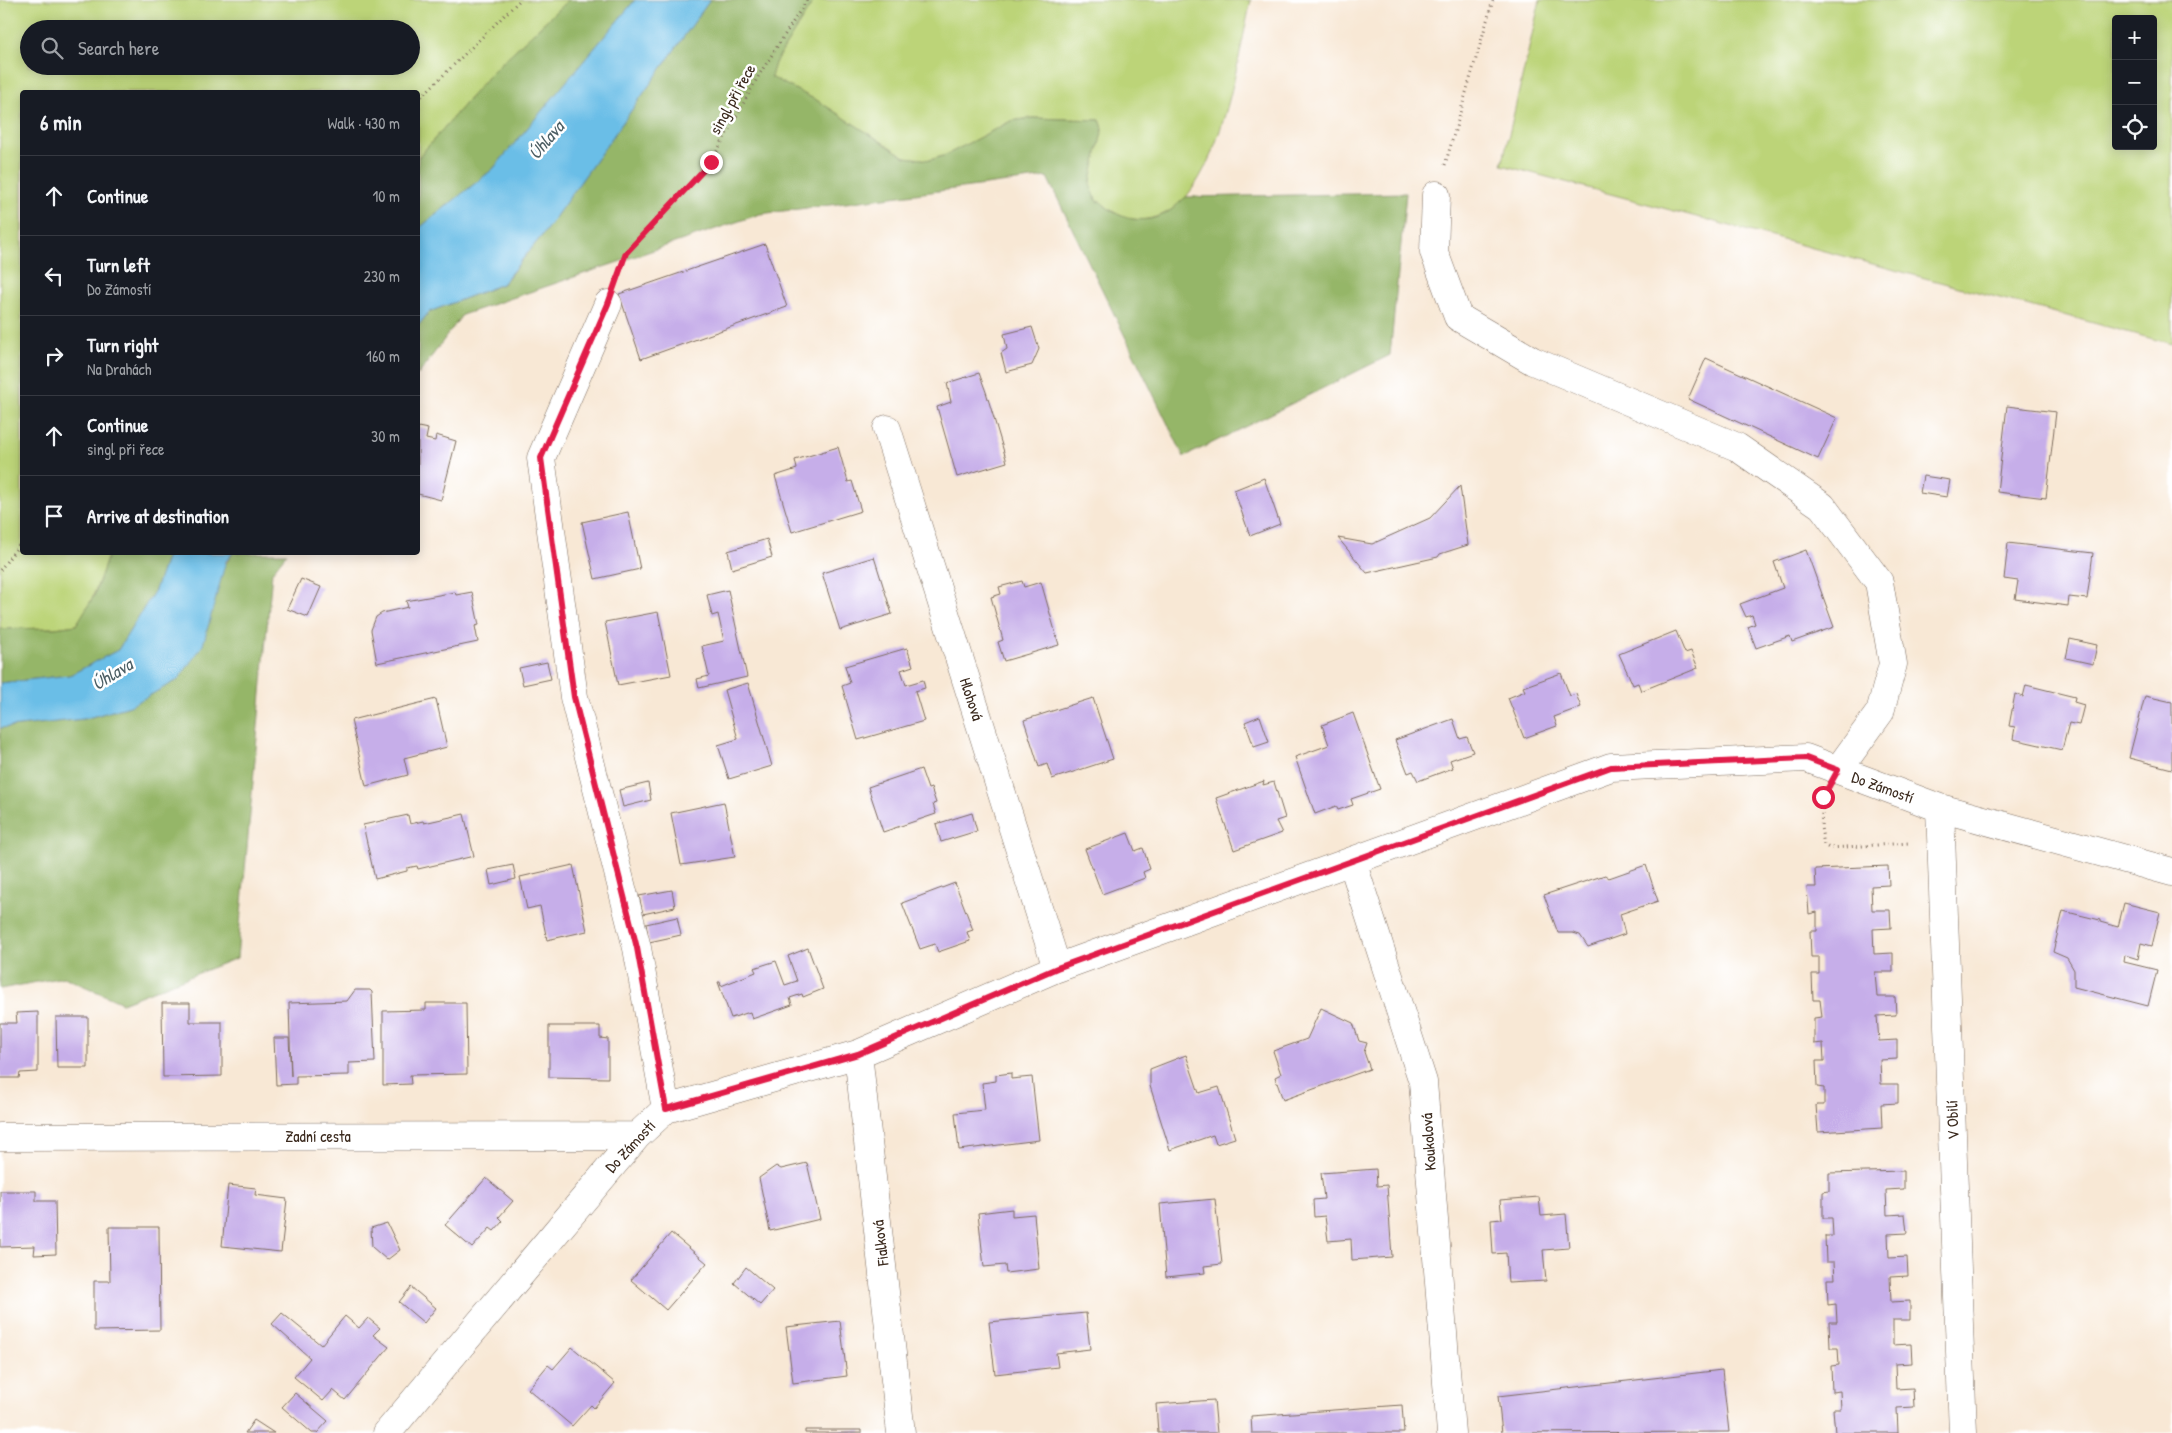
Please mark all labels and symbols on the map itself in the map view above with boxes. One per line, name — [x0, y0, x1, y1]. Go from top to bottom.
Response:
street label: singl při řece — [704, 59, 761, 138]
water label: Úhlava — [522, 114, 571, 165]
route end — [700, 151, 723, 174]
water label: Úhlava — [87, 651, 139, 696]
street label: Hlohová — [955, 675, 989, 723]
street label: Do Zámostí — [1849, 766, 1917, 808]
route start — [1812, 786, 1835, 809]
street label: V Obilí — [1940, 1100, 1964, 1140]
street label: Koukolová — [1415, 1112, 1441, 1172]
street label: Do Zámostí — [600, 1115, 660, 1177]
street label: Zadní cesta — [285, 1125, 351, 1147]
street label: Fialková — [866, 1219, 894, 1268]

